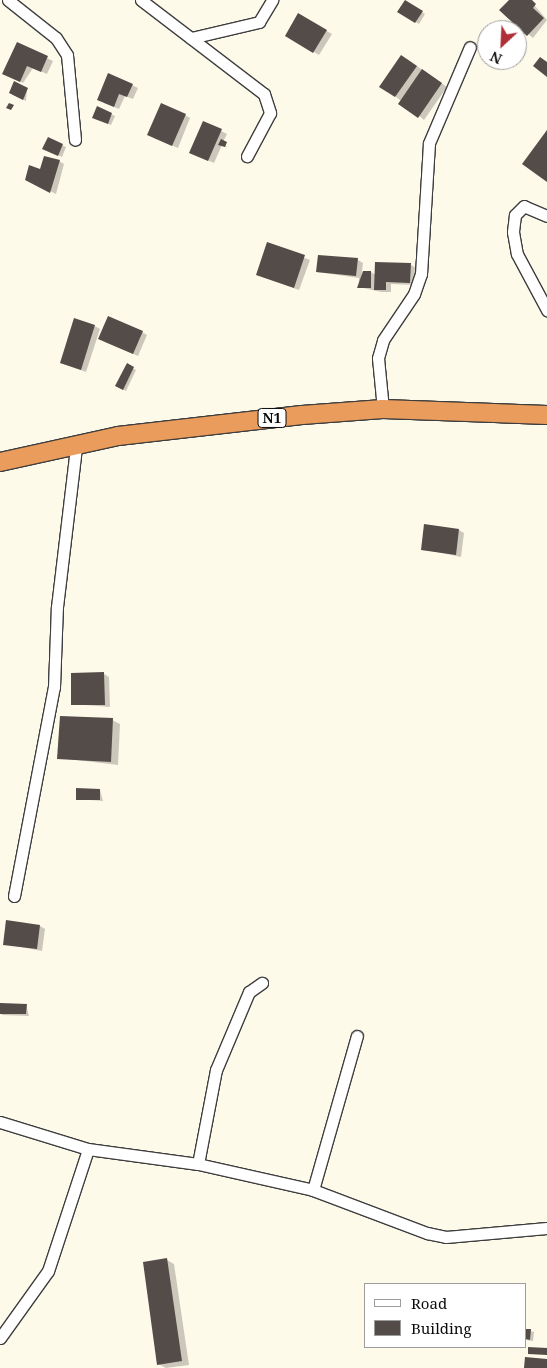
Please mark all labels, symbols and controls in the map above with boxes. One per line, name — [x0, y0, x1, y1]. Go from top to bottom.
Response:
north arrow — [477, 20, 527, 70]
text: N — [487, 47, 505, 69]
road number: N1 — [257, 406, 287, 429]
legend — [364, 1283, 527, 1348]
text: Road — [411, 1293, 447, 1313]
text: Building — [411, 1318, 472, 1338]

